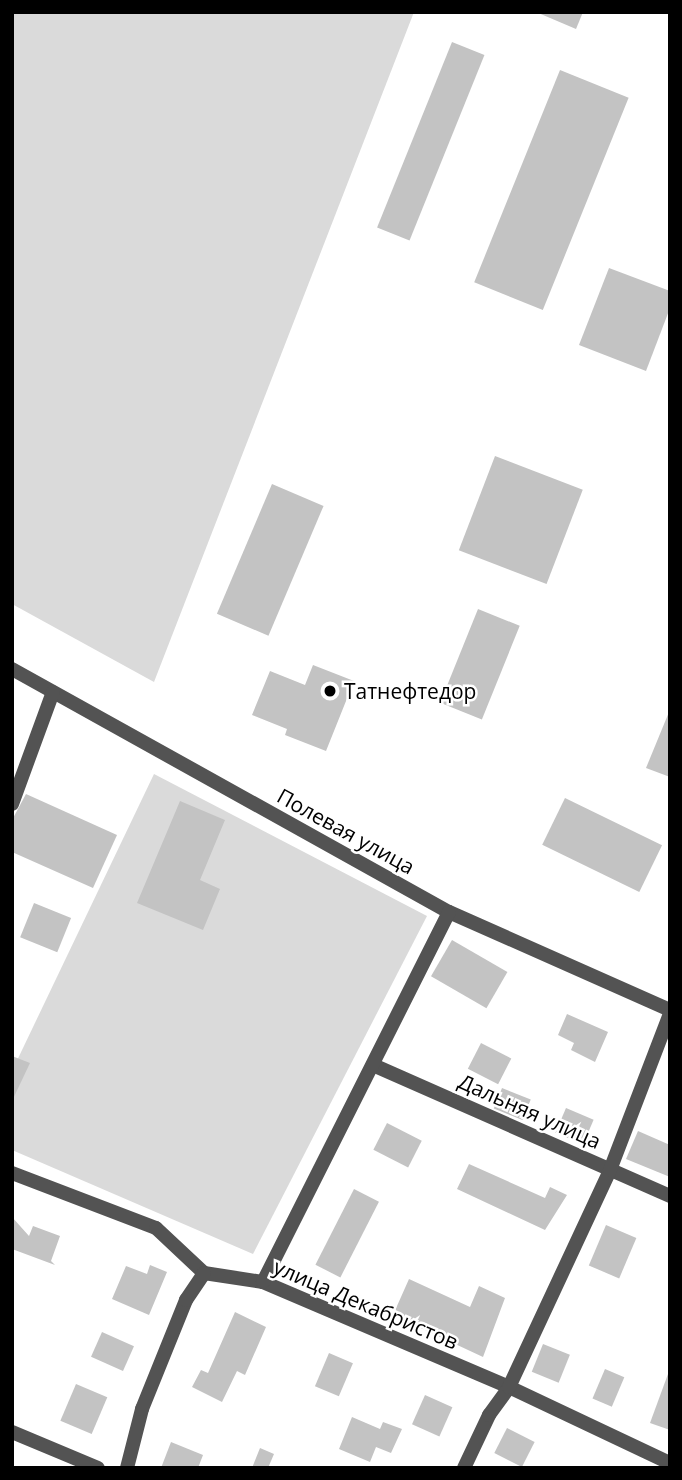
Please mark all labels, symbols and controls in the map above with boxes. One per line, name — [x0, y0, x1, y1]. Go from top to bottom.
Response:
place label: Татнефтедор — [344, 678, 476, 704]
marker: Татнефтедор — [322, 683, 338, 699]
street label: Полевая улица — [273, 783, 419, 879]
street label: Дальняя улица — [455, 1068, 605, 1154]
street label: улица Декабристов — [270, 1254, 462, 1354]

